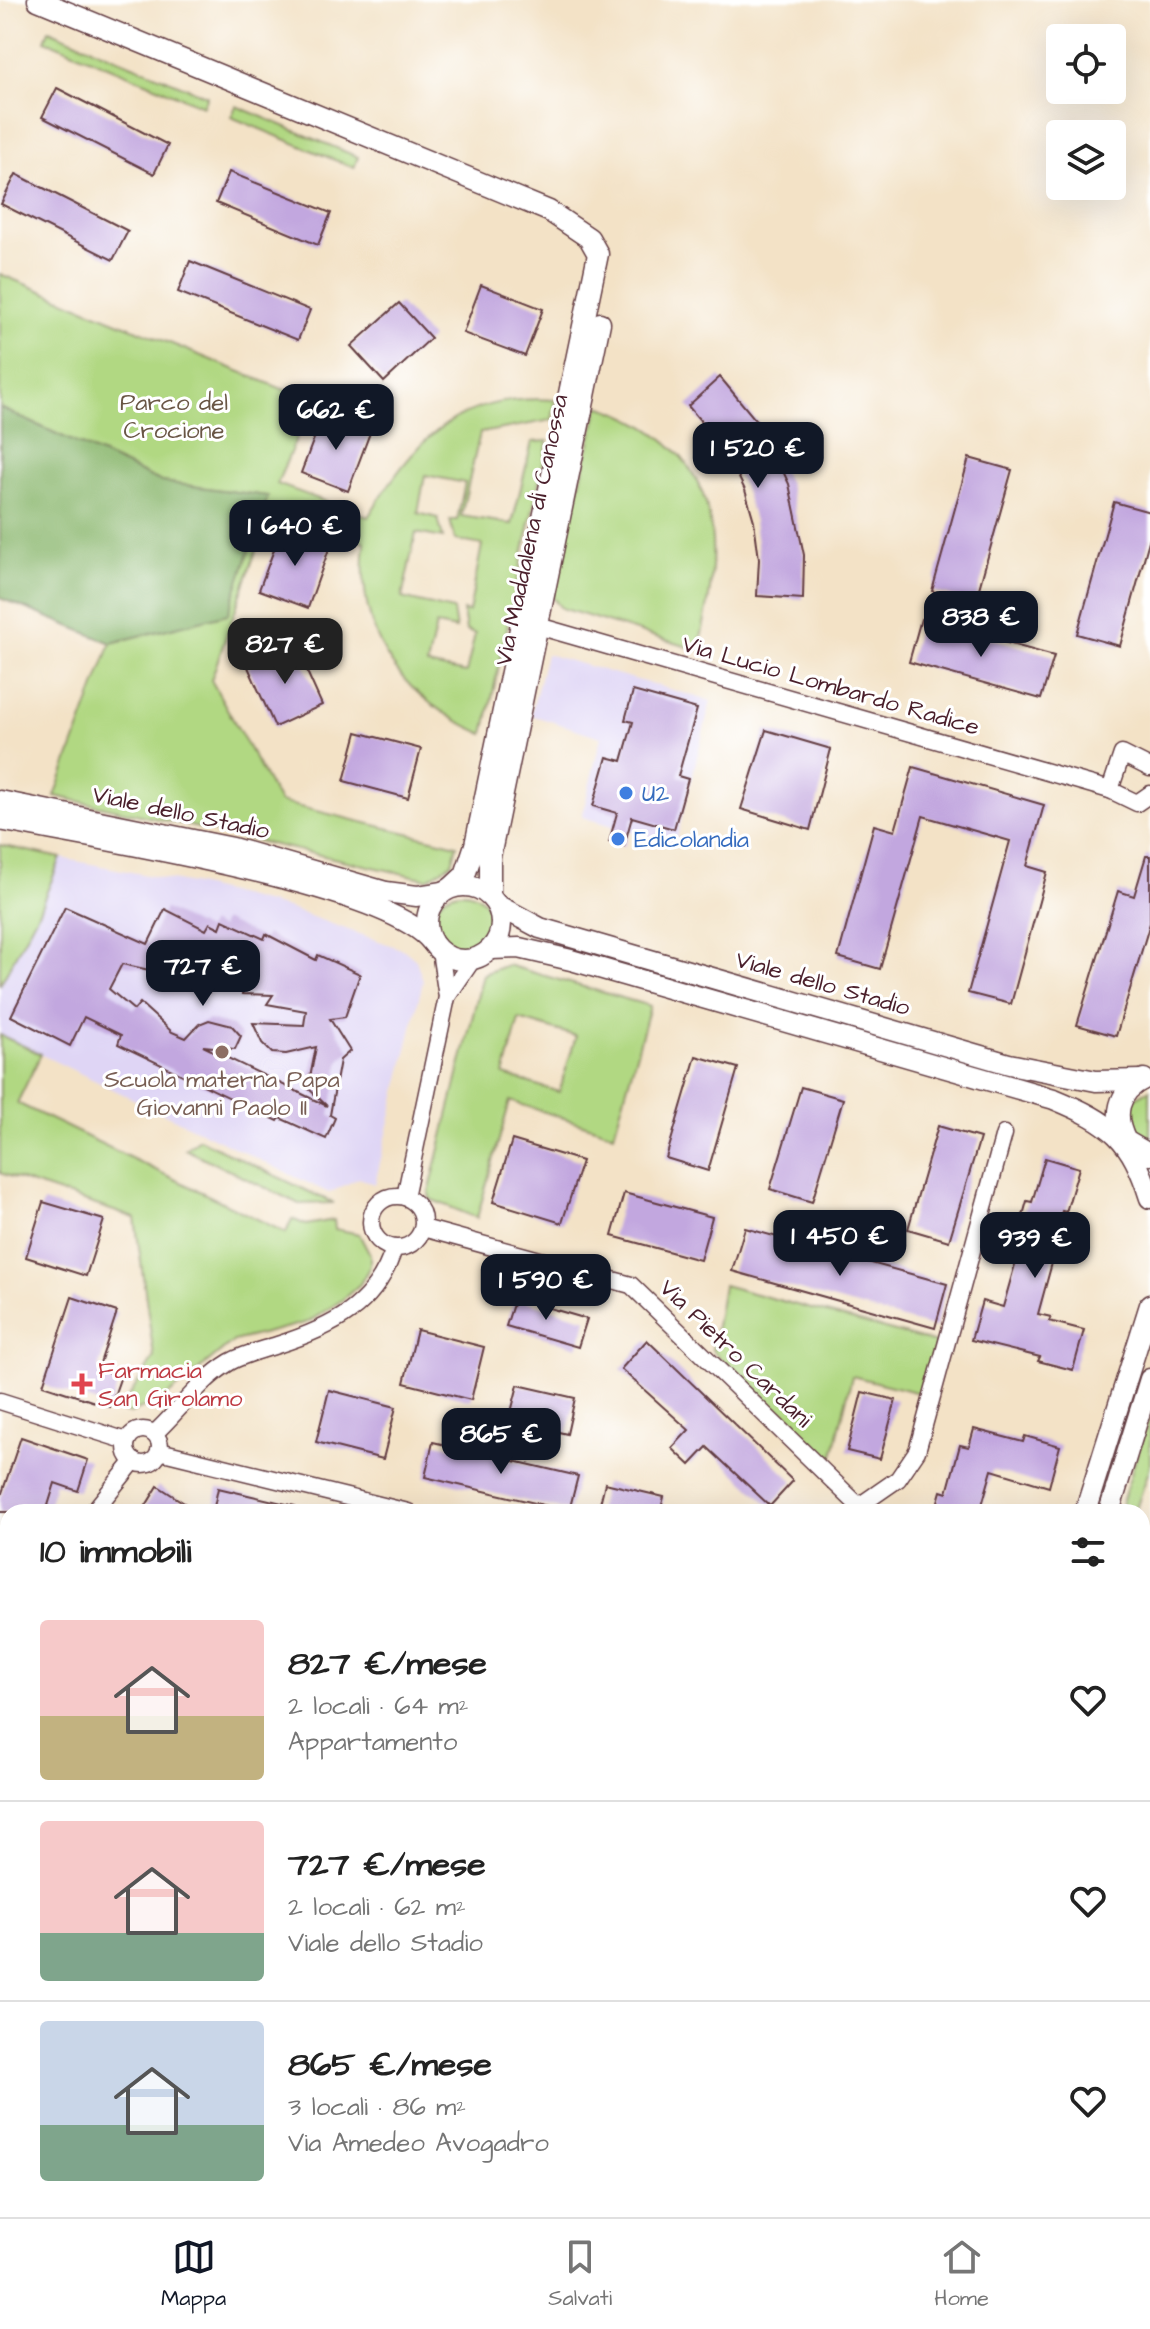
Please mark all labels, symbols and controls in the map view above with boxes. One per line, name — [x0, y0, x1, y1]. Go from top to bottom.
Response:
map controls — [1046, 24, 1126, 200]
button: locate — [1046, 24, 1126, 104]
button: layers — [1046, 120, 1126, 200]
pin: 662 € — [280, 384, 392, 452]
park label: Parco del Crocione — [120, 386, 228, 448]
street label: Via Maddalena di Canossa — [487, 391, 577, 669]
text: 662 € — [297, 392, 375, 428]
pin: 1 520 € — [684, 422, 832, 490]
text: 1 520 € — [711, 430, 805, 466]
pin: 1 640 € — [221, 500, 369, 568]
text: 1 640 € — [247, 508, 343, 544]
pin: 838 € — [925, 591, 1037, 659]
text: 838 € — [942, 599, 1020, 635]
pin: 827 € — [229, 618, 341, 686]
text: 827 € — [246, 626, 324, 662]
street label: Via Lucio Lombardo Radice — [678, 627, 983, 745]
place label: U2 — [642, 777, 669, 811]
street label: Viale dello Stadio — [89, 778, 273, 848]
marker: U2 — [617, 784, 635, 802]
place label: Edicolandia — [634, 823, 749, 857]
marker: Edicolandia — [609, 830, 627, 848]
pin: 727 € — [147, 940, 259, 1008]
street label: Viale dello Stadio — [732, 943, 914, 1025]
text: 727 € — [164, 948, 242, 984]
marker: Scuola materna Papa Giovanni Paolo II — [213, 1043, 231, 1061]
place label: Scuola materna Papa Giovanni Paolo II — [104, 1063, 340, 1125]
pin: 1 450 € — [766, 1210, 914, 1278]
pin: 939 € — [979, 1212, 1091, 1280]
text: 1 450 € — [791, 1218, 889, 1254]
text: 939 € — [998, 1220, 1072, 1256]
pin: 1 590 € — [472, 1254, 620, 1322]
text: 1 590 € — [499, 1262, 593, 1298]
street label: Via Pietro Cardani — [651, 1272, 820, 1436]
place label: Farmacia San Girolamo — [98, 1354, 243, 1416]
marker: Farmacia San Girolamo — [73, 1375, 91, 1393]
pin: 865 € — [445, 1408, 557, 1476]
text: 865 € — [460, 1416, 542, 1452]
text: 10 immobili — [40, 1528, 191, 1576]
icon: filters — [1066, 1530, 1110, 1574]
text: 827 €/mese — [288, 1640, 487, 1688]
icon: home — [104, 1652, 200, 1748]
icon: heart — [1066, 1678, 1110, 1722]
text: 2 locali · 64 m² — [288, 1688, 469, 1724]
text: Appartamento — [288, 1724, 457, 1760]
text: 727 €/mese — [288, 1841, 486, 1889]
icon: home — [104, 1853, 200, 1949]
icon: heart — [1066, 1879, 1110, 1923]
text: 2 locali · 62 m² — [288, 1889, 466, 1925]
text: Viale dello Stadio — [288, 1925, 483, 1961]
text: 865 €/mese — [288, 2041, 492, 2089]
icon: home — [104, 2053, 200, 2149]
icon: heart — [1066, 2079, 1110, 2123]
text: 3 locali · 86 m² — [288, 2089, 466, 2125]
text: Via Amedeo Avogadro — [288, 2125, 549, 2161]
tab: Mappa — [161, 2235, 226, 2314]
tab: Salvati — [548, 2235, 612, 2314]
tab: Home — [934, 2235, 989, 2314]

